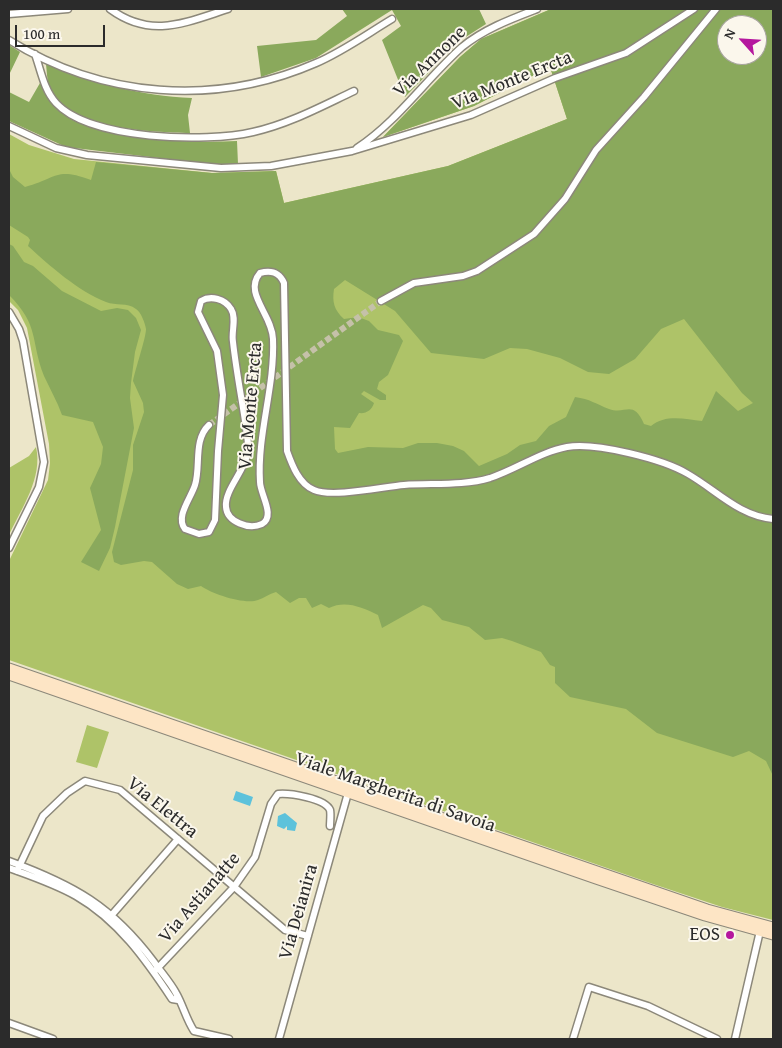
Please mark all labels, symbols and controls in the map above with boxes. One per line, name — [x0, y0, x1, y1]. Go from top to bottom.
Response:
scale bar — [18, 15, 108, 47]
north arrow — [717, 15, 767, 65]
street label: Via Annone — [389, 21, 471, 103]
text: 100 m — [23, 23, 60, 44]
text: N — [718, 25, 740, 42]
street label: Via Monte Ercta — [448, 46, 576, 116]
street label: Via Monte Ercta — [234, 341, 268, 471]
street label: Viale Margherita di Savoia — [292, 748, 498, 838]
street label: Via Elettra — [122, 772, 202, 844]
street label: Via Astianatte — [154, 848, 246, 948]
street label: Via Deianira — [274, 862, 324, 962]
place label: EOS — [690, 924, 720, 946]
marker: EOS — [724, 929, 736, 941]

